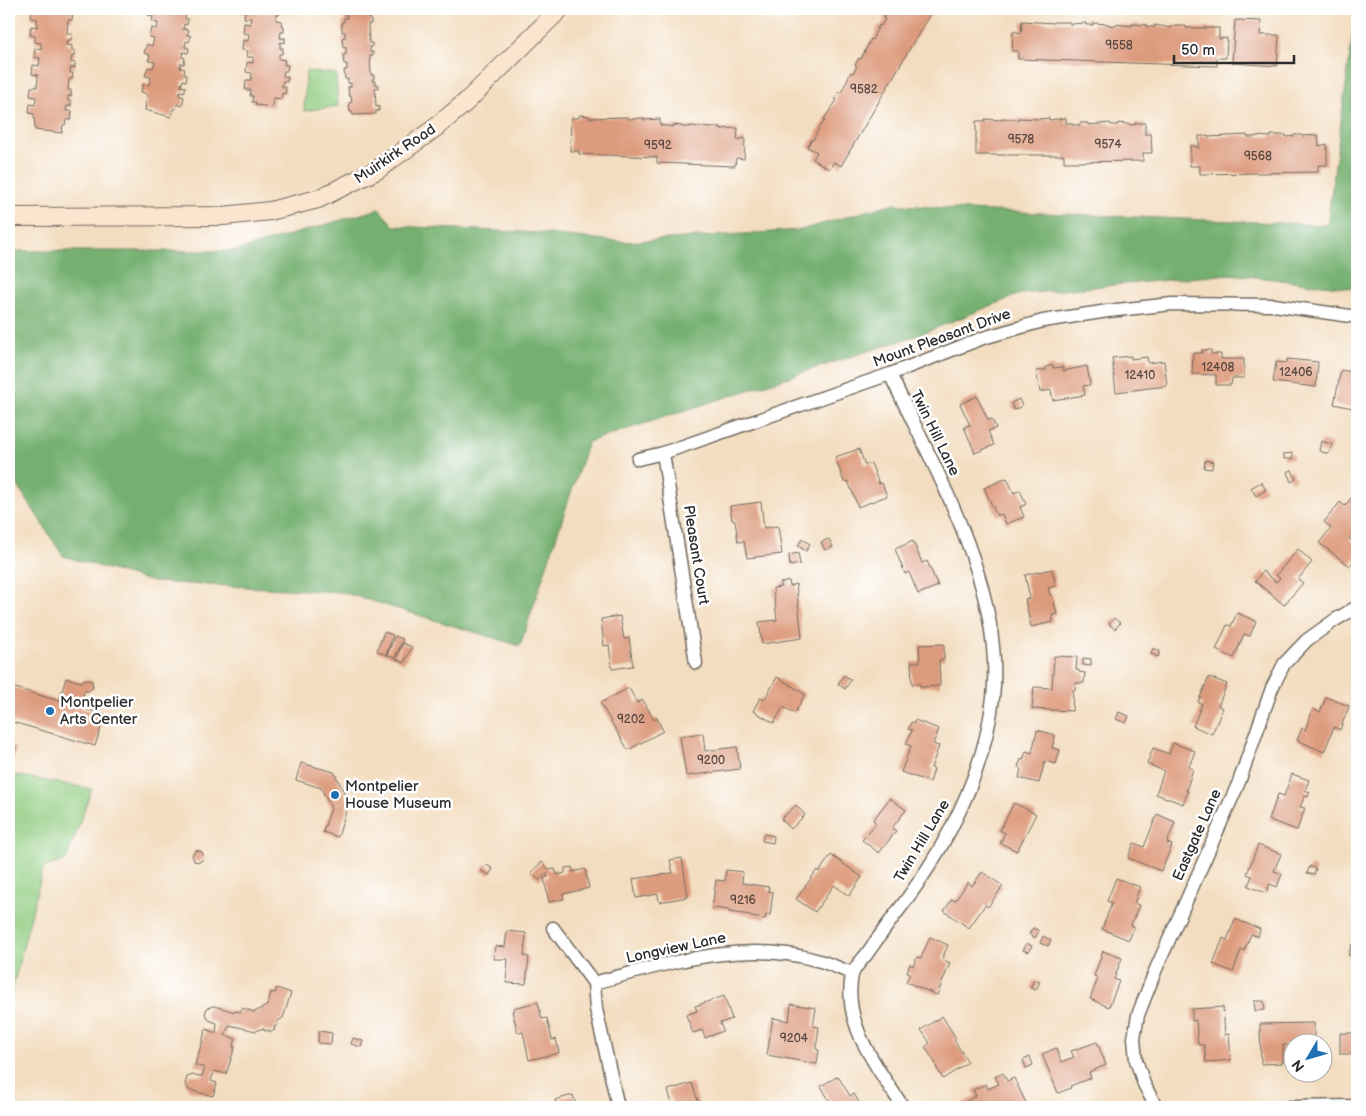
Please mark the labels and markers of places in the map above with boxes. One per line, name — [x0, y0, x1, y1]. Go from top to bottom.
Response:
place label: Montpelier Arts Center — [60, 693, 138, 729]
marker: Montpelier Arts Center — [44, 705, 56, 717]
place label: Montpelier House Museum — [345, 777, 451, 813]
marker: Montpelier House Museum — [329, 789, 341, 801]

